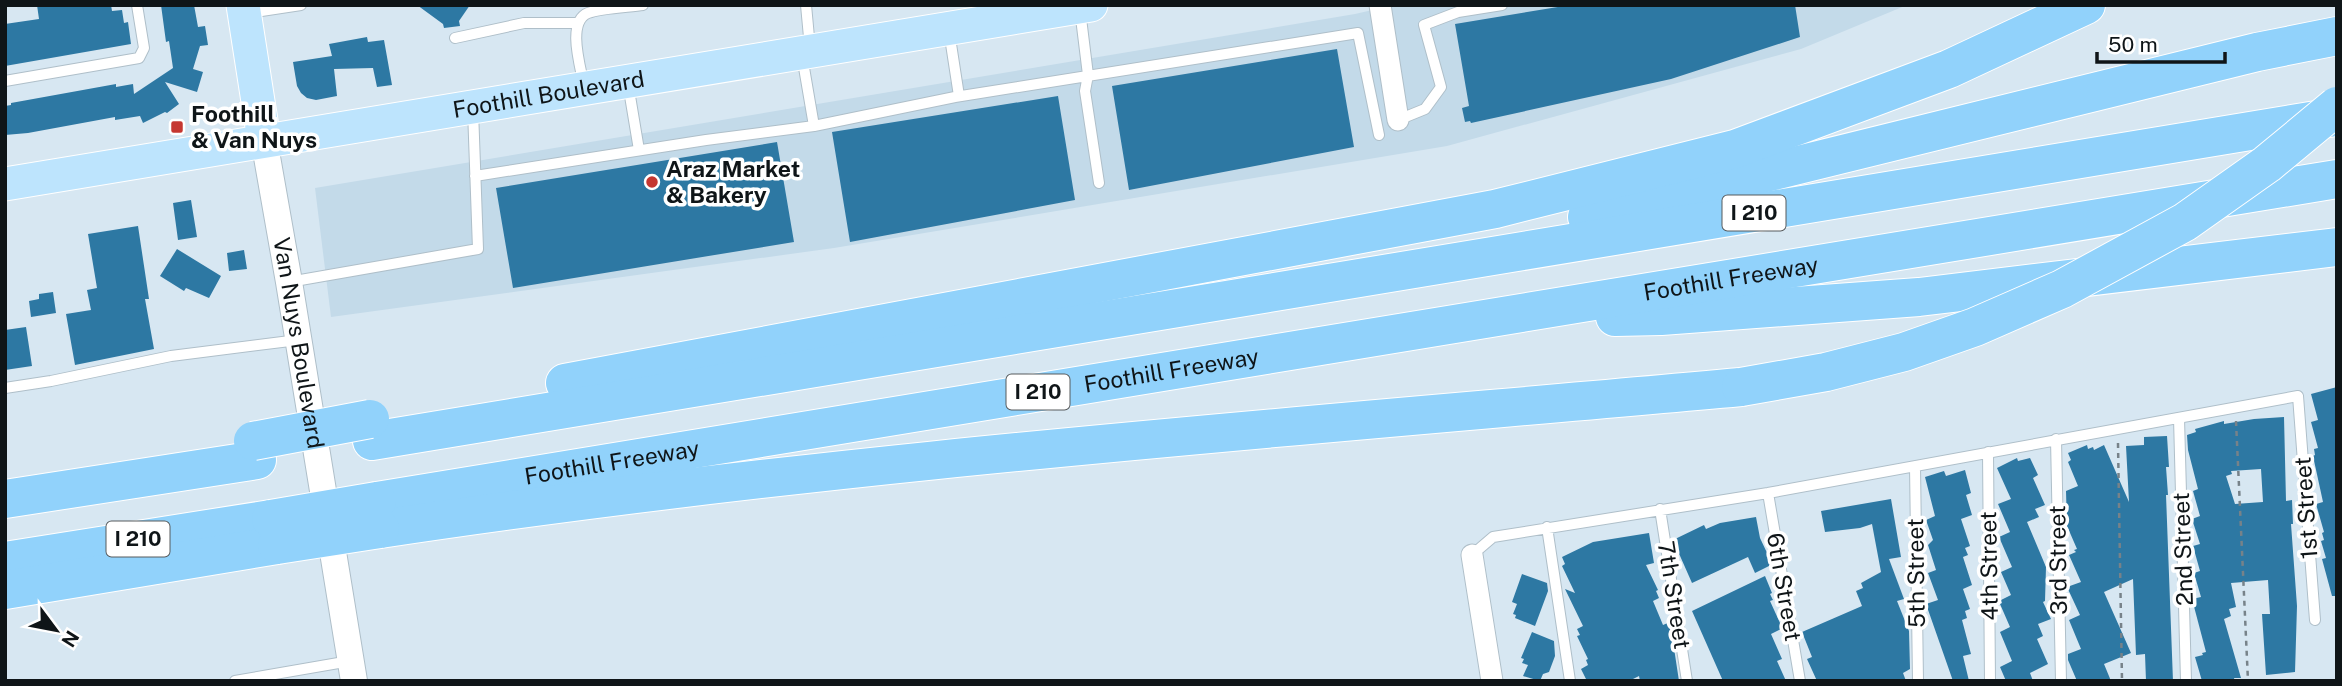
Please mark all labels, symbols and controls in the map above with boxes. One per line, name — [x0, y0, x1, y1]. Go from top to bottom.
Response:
scale bar — [2097, 21, 2225, 65]
text: 50 m — [2108, 32, 2158, 57]
street label: Foothill Boulevard — [451, 65, 646, 123]
place label: Foothill & Van Nuys — [191, 100, 317, 153]
marker: Foothill & Van Nuys — [169, 119, 185, 135]
place label: Araz Market & Bakery — [666, 155, 800, 208]
marker: Araz Market & Bakery — [644, 174, 660, 190]
road number: I 210 — [1722, 196, 1786, 230]
street label: Van Nuys Boulevard — [268, 235, 330, 451]
street label: Foothill Freeway — [1641, 250, 1820, 306]
street label: Foothill Freeway — [1082, 342, 1261, 398]
road number: I 210 — [1006, 374, 1070, 410]
street label: Foothill Freeway — [522, 434, 701, 490]
street label: 1st Street — [2288, 456, 2323, 560]
street label: 2nd Street — [2167, 492, 2198, 606]
street label: 3rd Street — [2043, 505, 2072, 615]
street label: 4th Street — [1974, 511, 2003, 621]
street label: 5th Street — [1901, 518, 1930, 628]
road number: I 210 — [106, 522, 170, 556]
street label: 6th Street — [1762, 531, 1807, 643]
street label: 7th Street — [1653, 539, 1696, 651]
north arrow — [21, 595, 91, 665]
text: N — [57, 627, 84, 651]

